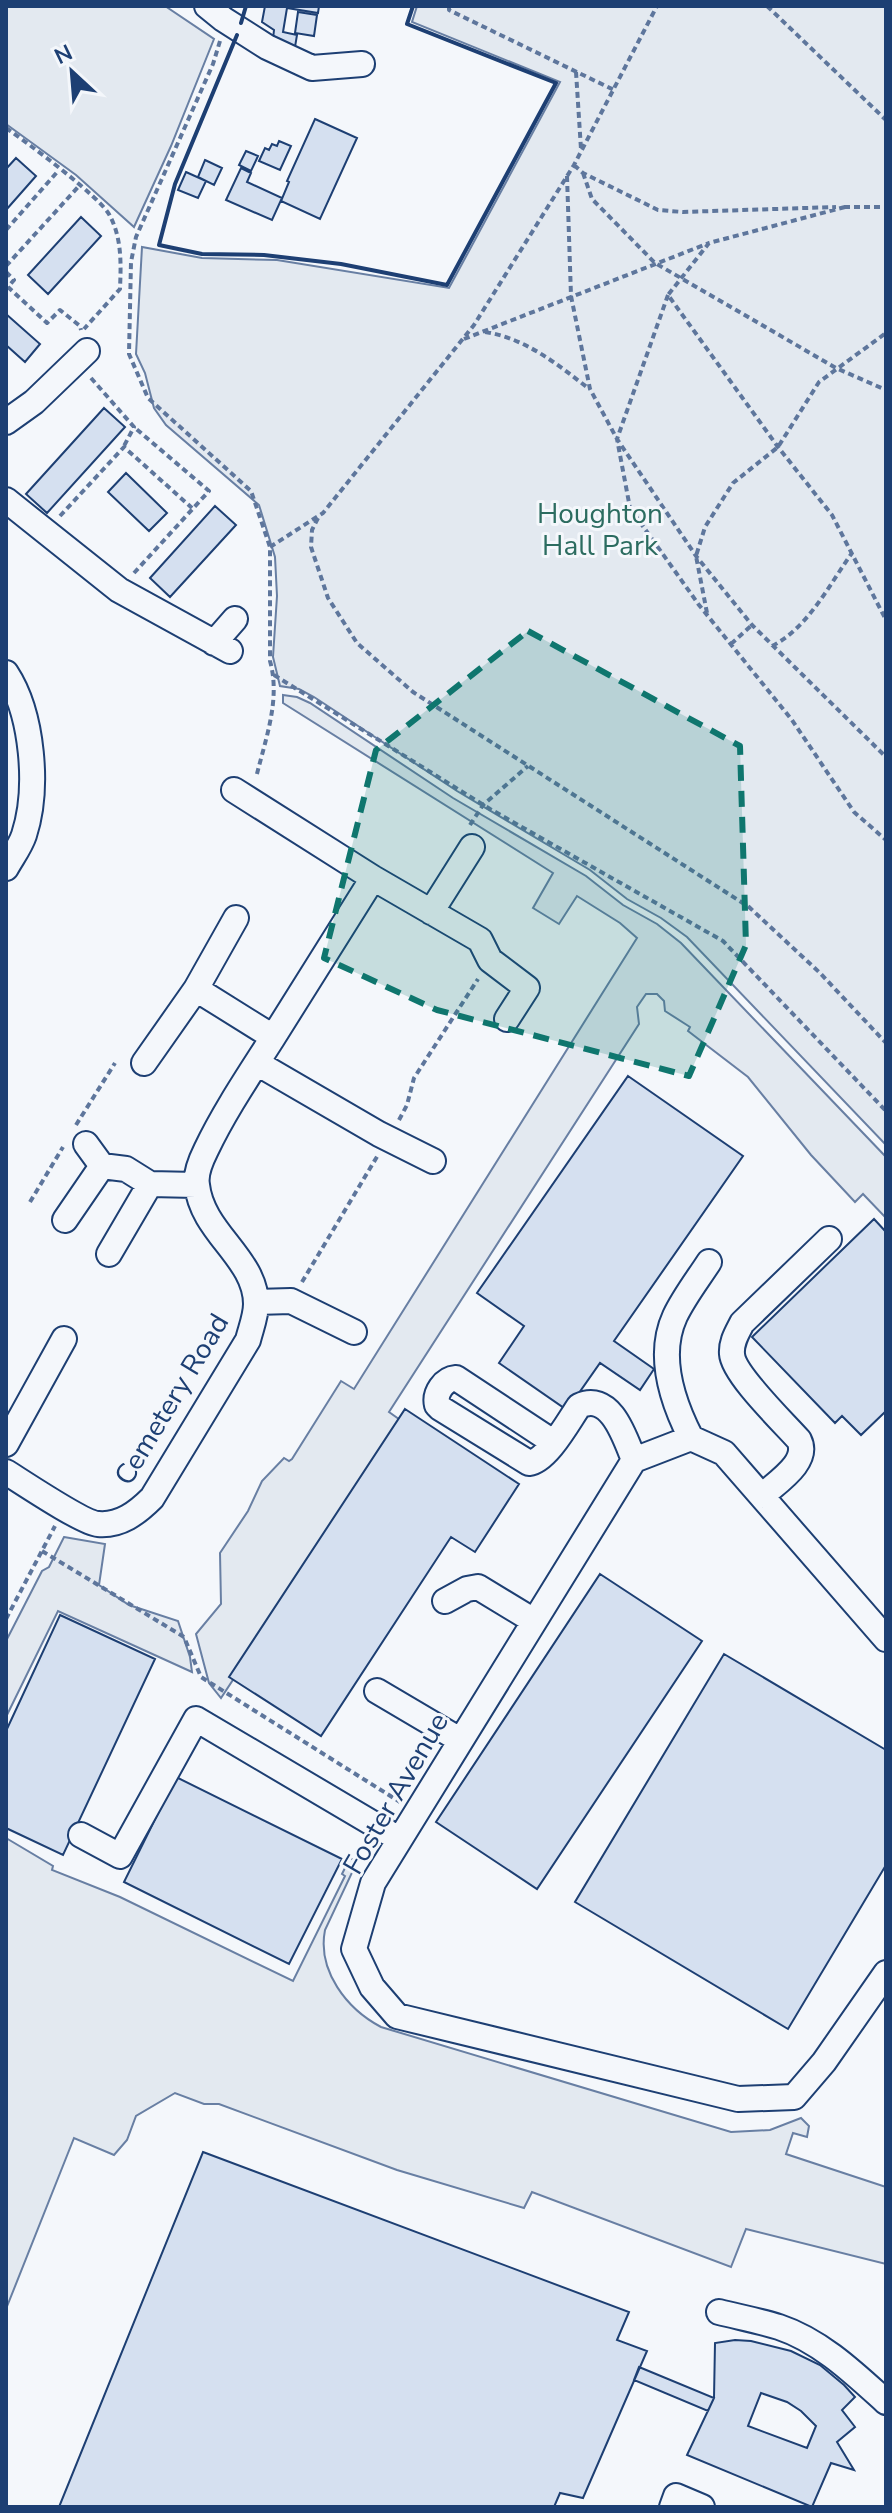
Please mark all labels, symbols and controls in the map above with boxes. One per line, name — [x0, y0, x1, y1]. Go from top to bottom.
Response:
north arrow — [32, 32, 112, 112]
text: N — [50, 38, 78, 72]
park label: Houghton Hall Park — [537, 495, 663, 565]
street label: Cemetery Road — [106, 1307, 238, 1492]
street label: Foster Avenue — [334, 1706, 458, 1881]

